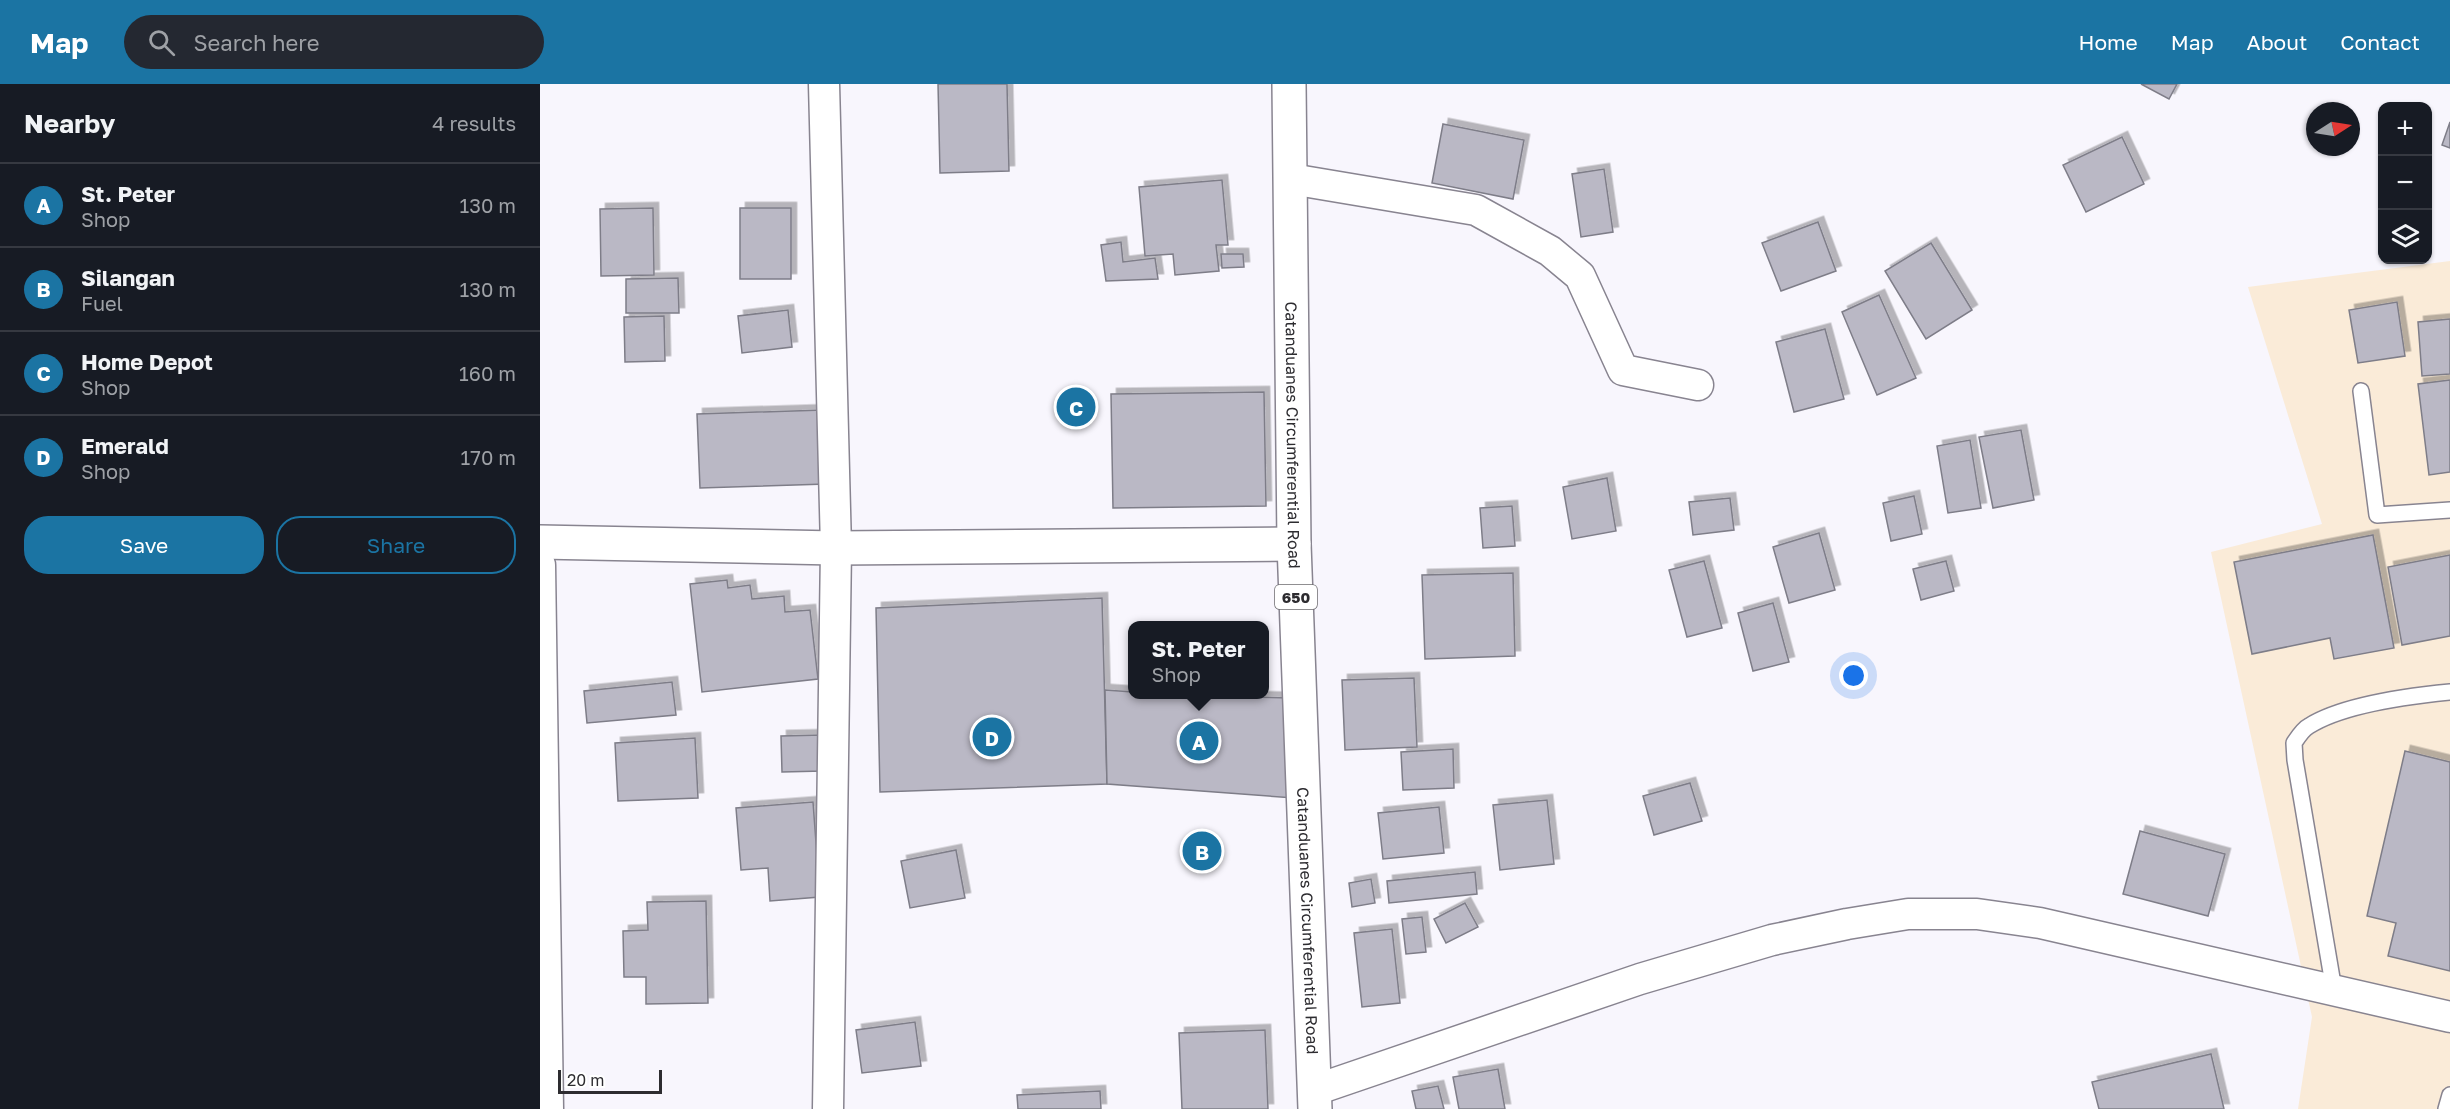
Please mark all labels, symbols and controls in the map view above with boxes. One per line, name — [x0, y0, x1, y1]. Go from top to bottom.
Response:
search box — [124, 15, 544, 69]
text: Map — [30, 26, 88, 59]
icon: search — [145, 26, 178, 59]
text: Search here — [193, 29, 319, 56]
text: Home — [2078, 29, 2138, 55]
text: Map — [2171, 29, 2214, 55]
text: About — [2247, 29, 2307, 55]
text: Contact — [2340, 29, 2420, 55]
north arrow — [2306, 102, 2360, 156]
map controls — [2378, 102, 2432, 264]
button: + — [2378, 102, 2432, 156]
text: Nearby — [24, 108, 115, 139]
text: 4 results — [432, 111, 516, 135]
button: − — [2378, 156, 2432, 210]
text: St. Peter — [81, 180, 175, 207]
text: A — [36, 193, 51, 217]
text: 130 m — [460, 193, 516, 217]
text: Shop — [81, 207, 130, 231]
button: layers — [2378, 210, 2432, 264]
text: Silangan — [81, 264, 175, 291]
text: B — [36, 277, 51, 301]
text: 130 m — [460, 277, 516, 301]
text: Fuel — [81, 291, 123, 315]
street label: Catanduanes Circumferential Road — [1281, 301, 1305, 569]
text: Home Depot — [81, 348, 213, 375]
text: C — [36, 361, 51, 385]
text: 160 m — [459, 361, 516, 385]
text: Shop — [81, 375, 130, 399]
pin: C — [1056, 384, 1096, 430]
text: Emerald — [81, 432, 169, 459]
text: D — [36, 445, 51, 469]
text: 170 m — [461, 445, 516, 469]
text: Shop — [81, 459, 130, 483]
button: Save — [24, 516, 264, 574]
button: Share — [276, 516, 516, 574]
road number: 650 — [1275, 585, 1317, 609]
popup — [1128, 621, 1269, 699]
text: St. Peter — [1151, 635, 1246, 662]
your location — [1839, 661, 1868, 690]
text: Shop — [1151, 662, 1201, 686]
pin: D — [972, 714, 1012, 760]
pin: A — [1180, 718, 1218, 764]
street label: Catanduanes Circumferential Road — [1293, 787, 1323, 1055]
pin: B — [1182, 828, 1222, 873]
scale bar — [558, 1067, 662, 1094]
text: 20 m — [567, 1070, 604, 1090]

